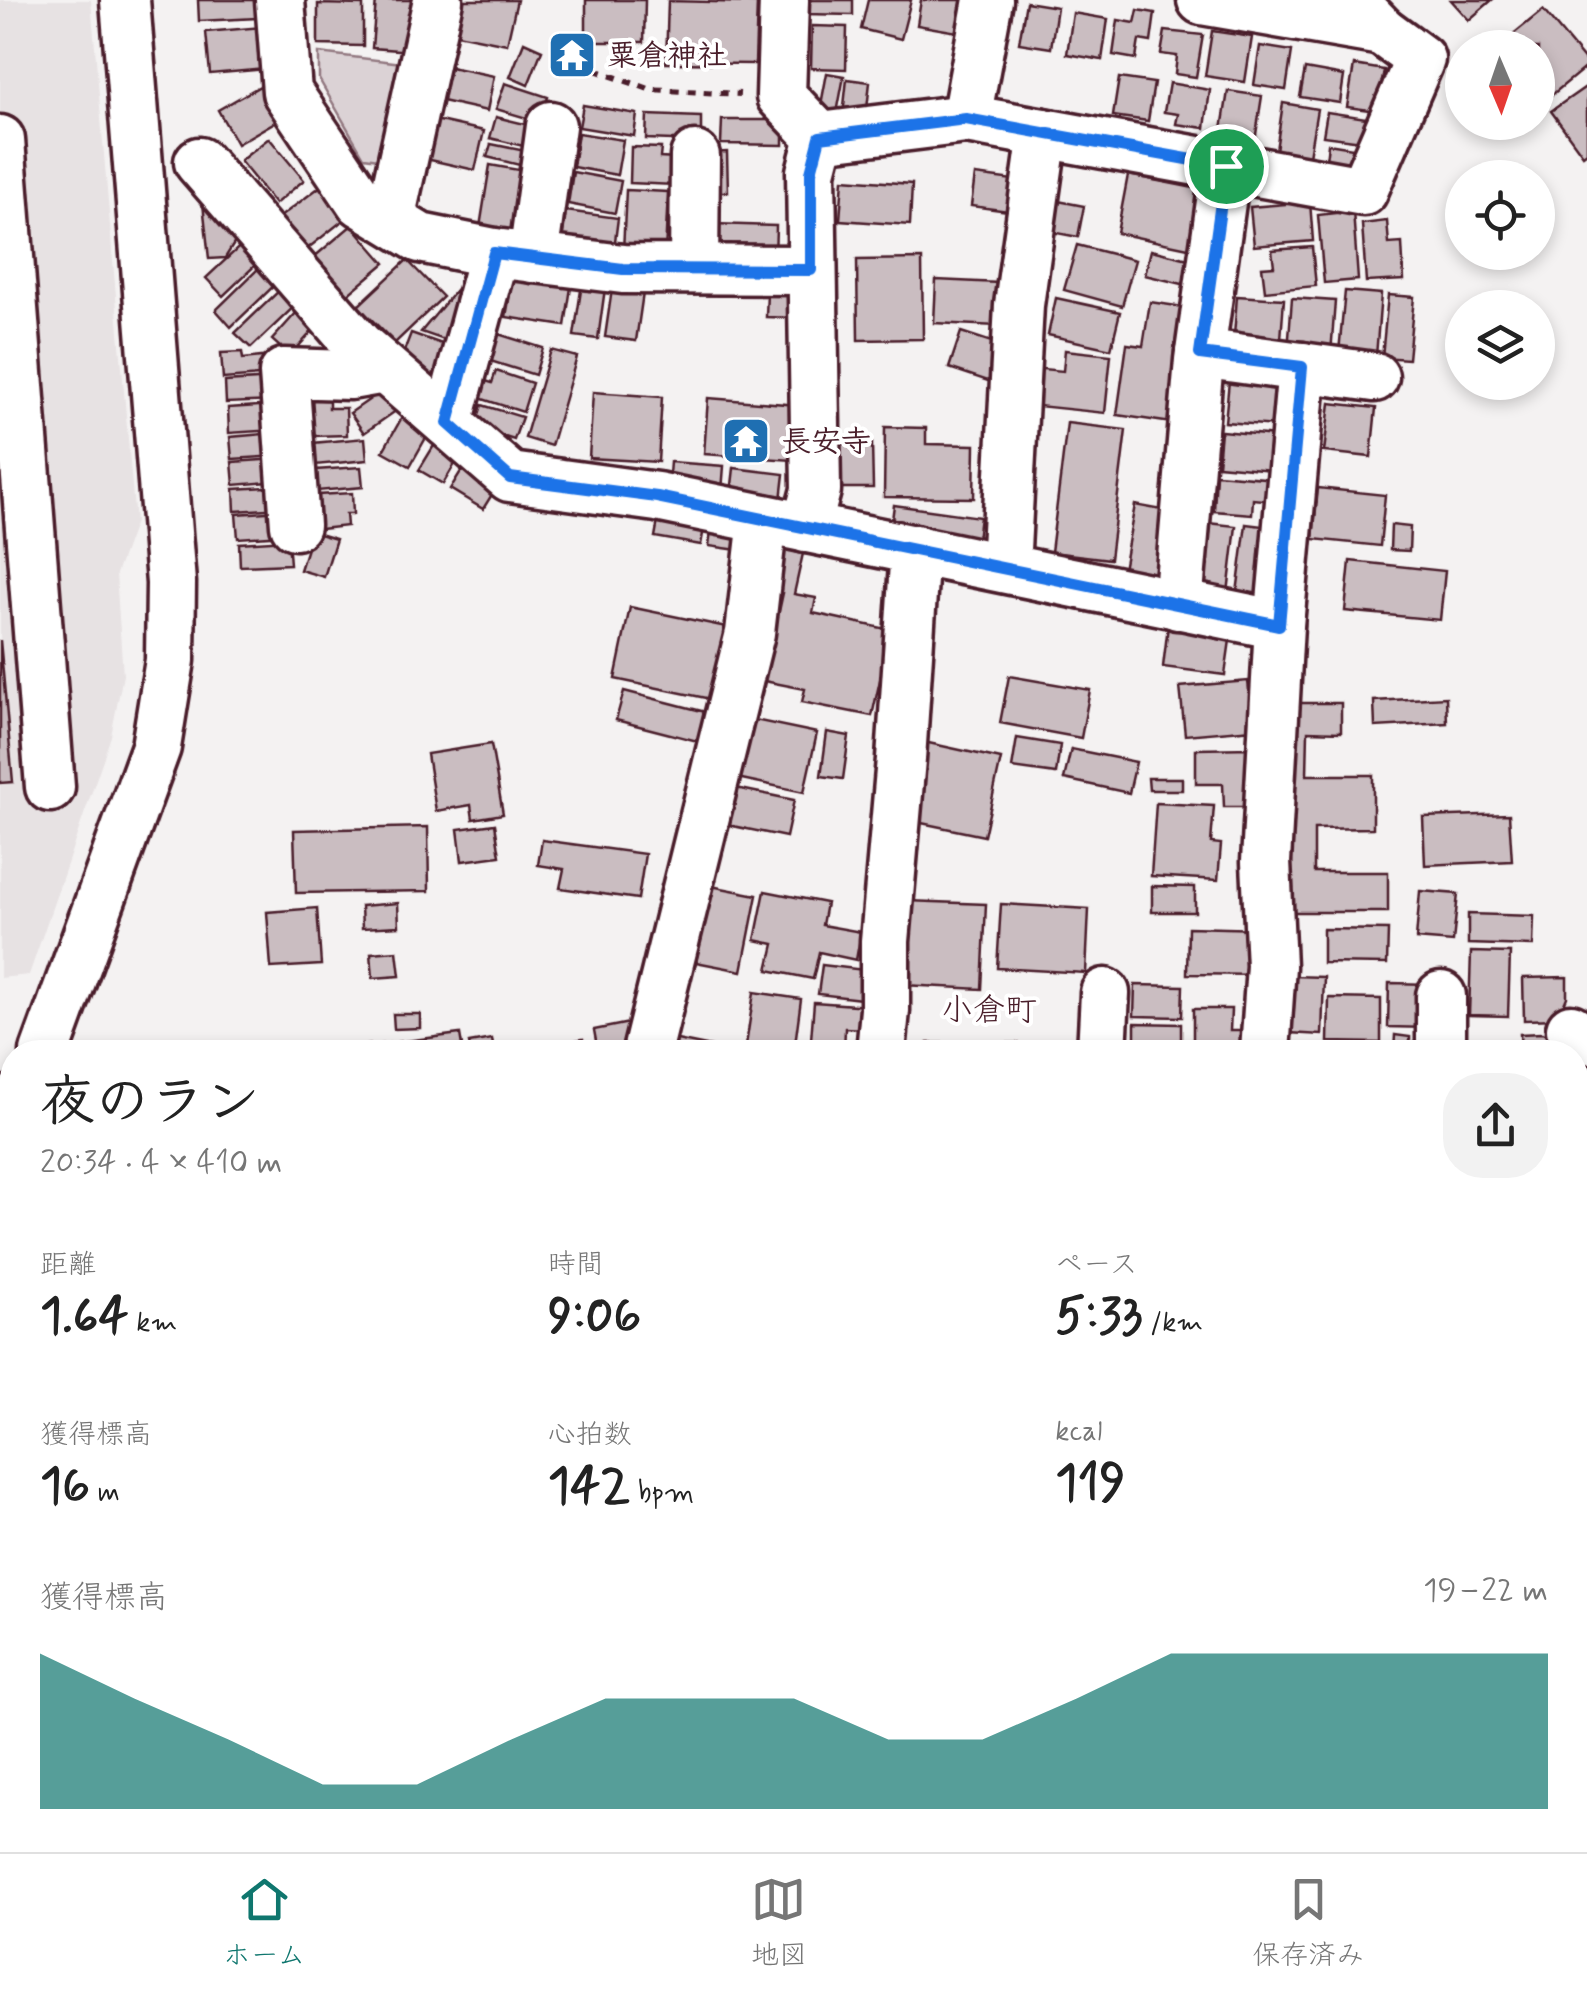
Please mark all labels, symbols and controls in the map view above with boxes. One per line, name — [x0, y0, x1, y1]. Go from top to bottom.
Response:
temple icon: 粟倉神社 — [546, 29, 598, 81]
north arrow — [1445, 30, 1555, 140]
map controls — [1445, 30, 1555, 400]
place label: 粟倉神社 — [607, 37, 727, 76]
pin — [1184, 124, 1269, 209]
icon: arrive — [1199, 139, 1254, 194]
button: locate — [1445, 160, 1555, 270]
button: layers — [1445, 290, 1555, 400]
temple icon: 長安寺 — [720, 415, 772, 467]
place label: 長安寺 — [781, 423, 871, 462]
district label: 小倉町 — [941, 990, 1037, 1032]
text: 夜のラン — [40, 1068, 260, 1140]
button: share — [1443, 1073, 1548, 1178]
text: 20:34 · 4 × 410 m — [40, 1142, 282, 1184]
text: 距離 — [40, 1247, 96, 1284]
text: 時間 — [548, 1247, 604, 1284]
text: ペース — [1055, 1247, 1138, 1284]
text: 1.64 — [40, 1284, 129, 1350]
text: 9:06 — [548, 1284, 641, 1350]
text: 5:33 — [1055, 1284, 1142, 1350]
text: km — [129, 1305, 177, 1342]
text: /km — [1142, 1305, 1203, 1342]
text: kcal — [1055, 1414, 1102, 1451]
text: 獲得標高 — [40, 1417, 152, 1454]
text: 心拍数 — [548, 1417, 632, 1454]
text: 119 — [1055, 1451, 1125, 1517]
text: 16 — [40, 1454, 90, 1520]
text: 142 — [548, 1454, 630, 1520]
text: m — [90, 1475, 120, 1512]
text: bpm — [630, 1475, 694, 1512]
text: 19–22 m — [1423, 1570, 1548, 1612]
text: 獲得標高 — [40, 1577, 168, 1619]
tab: ホーム — [223, 1872, 306, 1975]
tab: 地図 — [751, 1872, 807, 1975]
tab: 保存済み — [1252, 1872, 1364, 1975]

